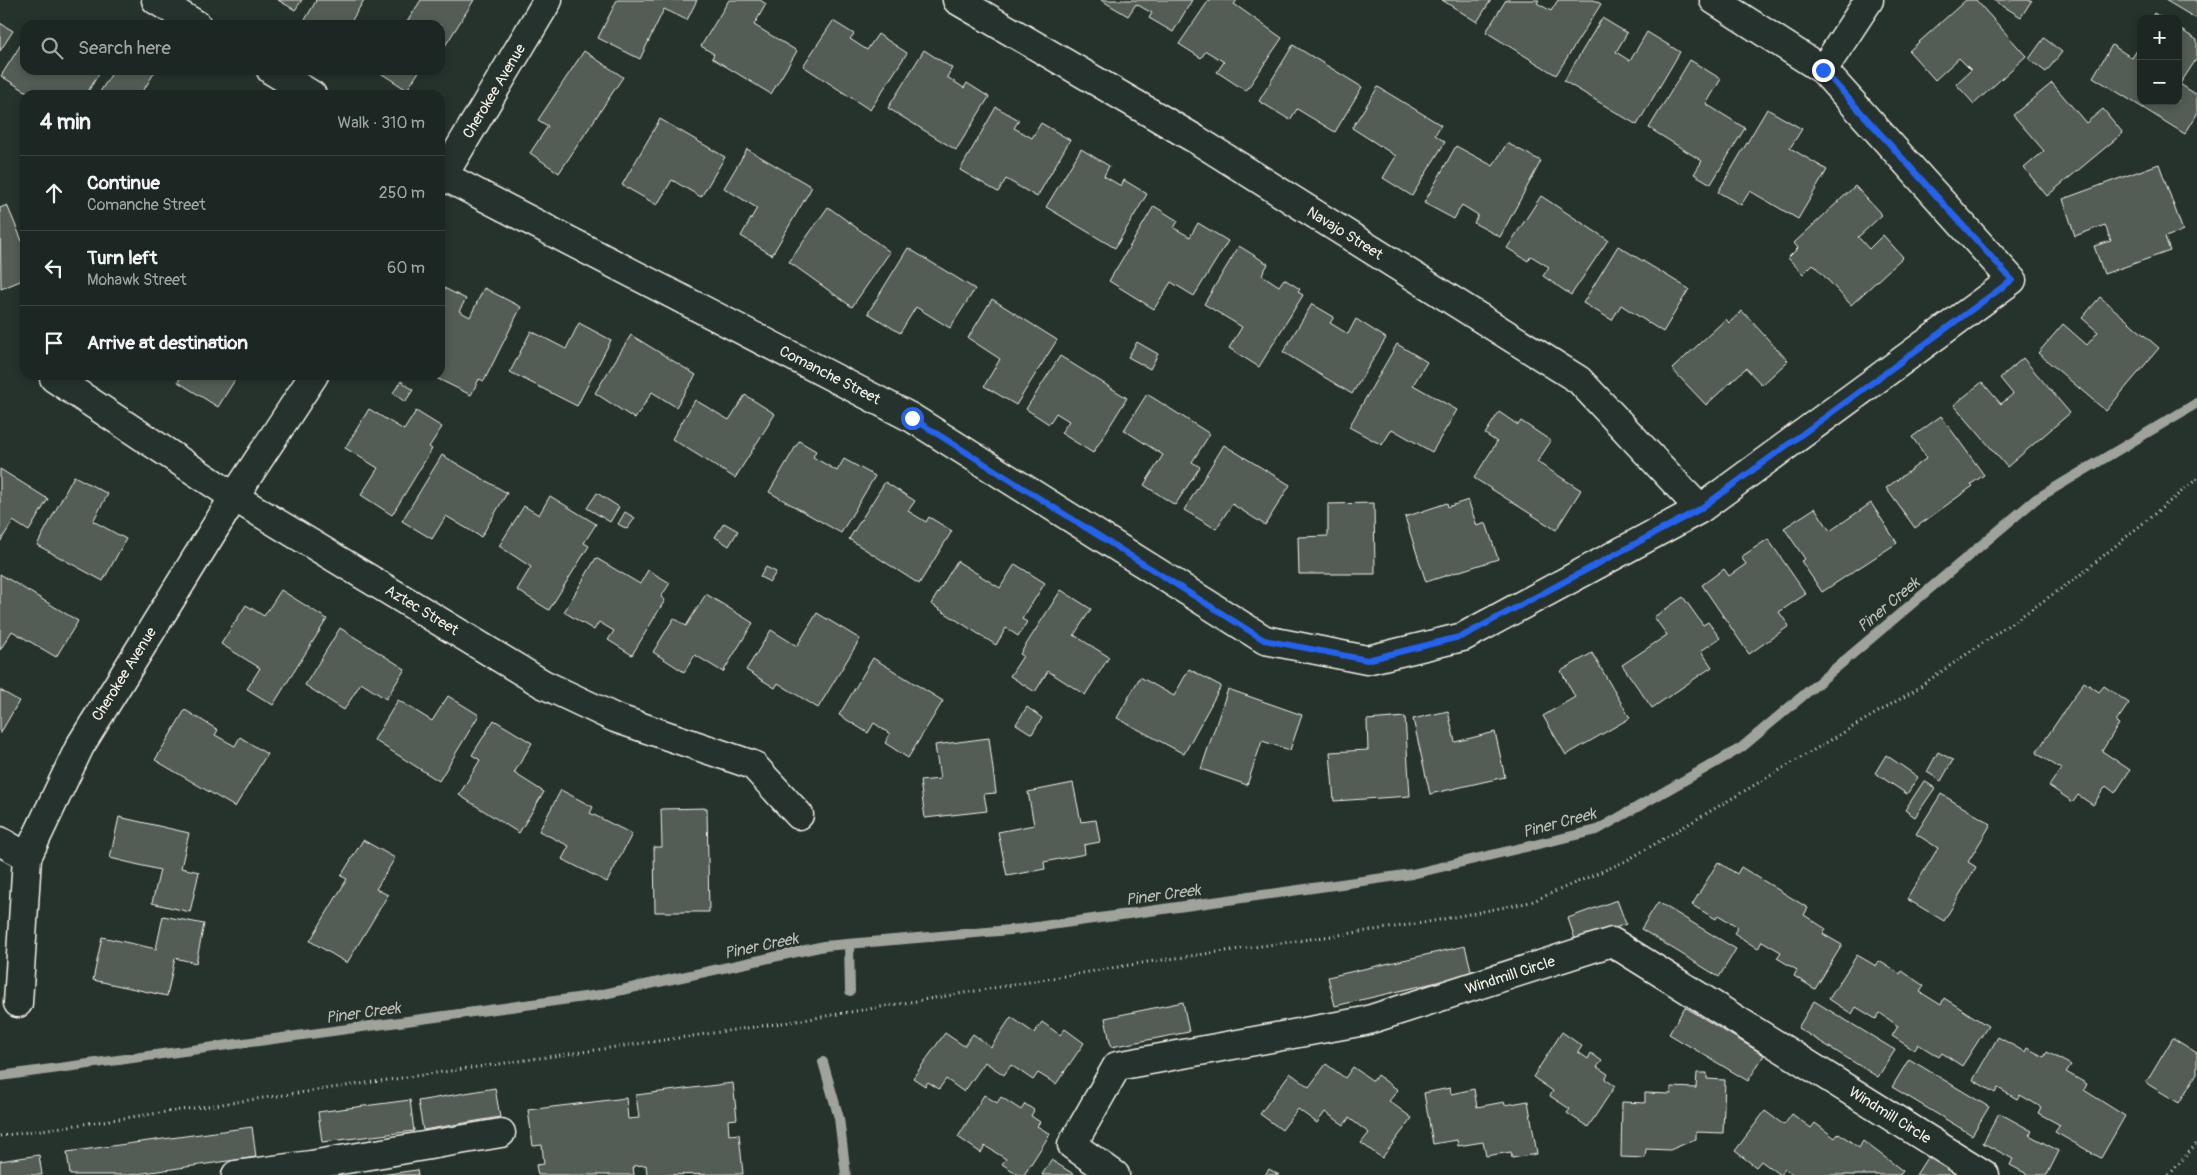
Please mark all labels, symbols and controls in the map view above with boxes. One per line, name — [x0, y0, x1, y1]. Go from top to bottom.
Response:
map controls — [2137, 15, 2182, 105]
button: + — [2137, 15, 2182, 60]
search box — [20, 20, 445, 75]
icon: search — [38, 34, 66, 62]
text: Search here — [78, 36, 171, 60]
street label: Cherokee Avenue — [459, 40, 530, 142]
route end — [1812, 59, 1835, 82]
button: − — [2137, 60, 2182, 105]
text: 4 min — [40, 109, 91, 136]
text: Walk · 310 m — [338, 113, 425, 133]
text: Continue — [87, 171, 160, 195]
icon: ahead — [40, 179, 68, 207]
text: 250 m — [379, 183, 425, 203]
text: Comanche Street — [87, 195, 206, 215]
street label: Navajo Street — [1303, 203, 1387, 265]
text: Turn left — [87, 246, 157, 270]
icon: left — [40, 254, 68, 282]
text: 60 m — [387, 258, 425, 278]
text: Mohawk Street — [87, 270, 186, 290]
icon: arrive — [40, 329, 68, 357]
text: Arrive at destination — [87, 331, 248, 355]
street label: Comanche Street — [776, 342, 884, 410]
route start — [901, 407, 924, 430]
water label: Piner Creek — [1853, 572, 1925, 637]
street label: Aztec Street — [382, 581, 463, 640]
street label: Cherokee Avenue — [88, 623, 161, 725]
water label: Piner Creek — [1520, 803, 1600, 842]
water label: Piner Creek — [1124, 880, 1203, 910]
water label: Piner Creek — [722, 928, 801, 964]
street label: Windmill Circle — [1463, 952, 1558, 999]
water label: Piner Creek — [324, 998, 403, 1028]
street label: Windmill Circle — [1845, 1083, 1935, 1149]

